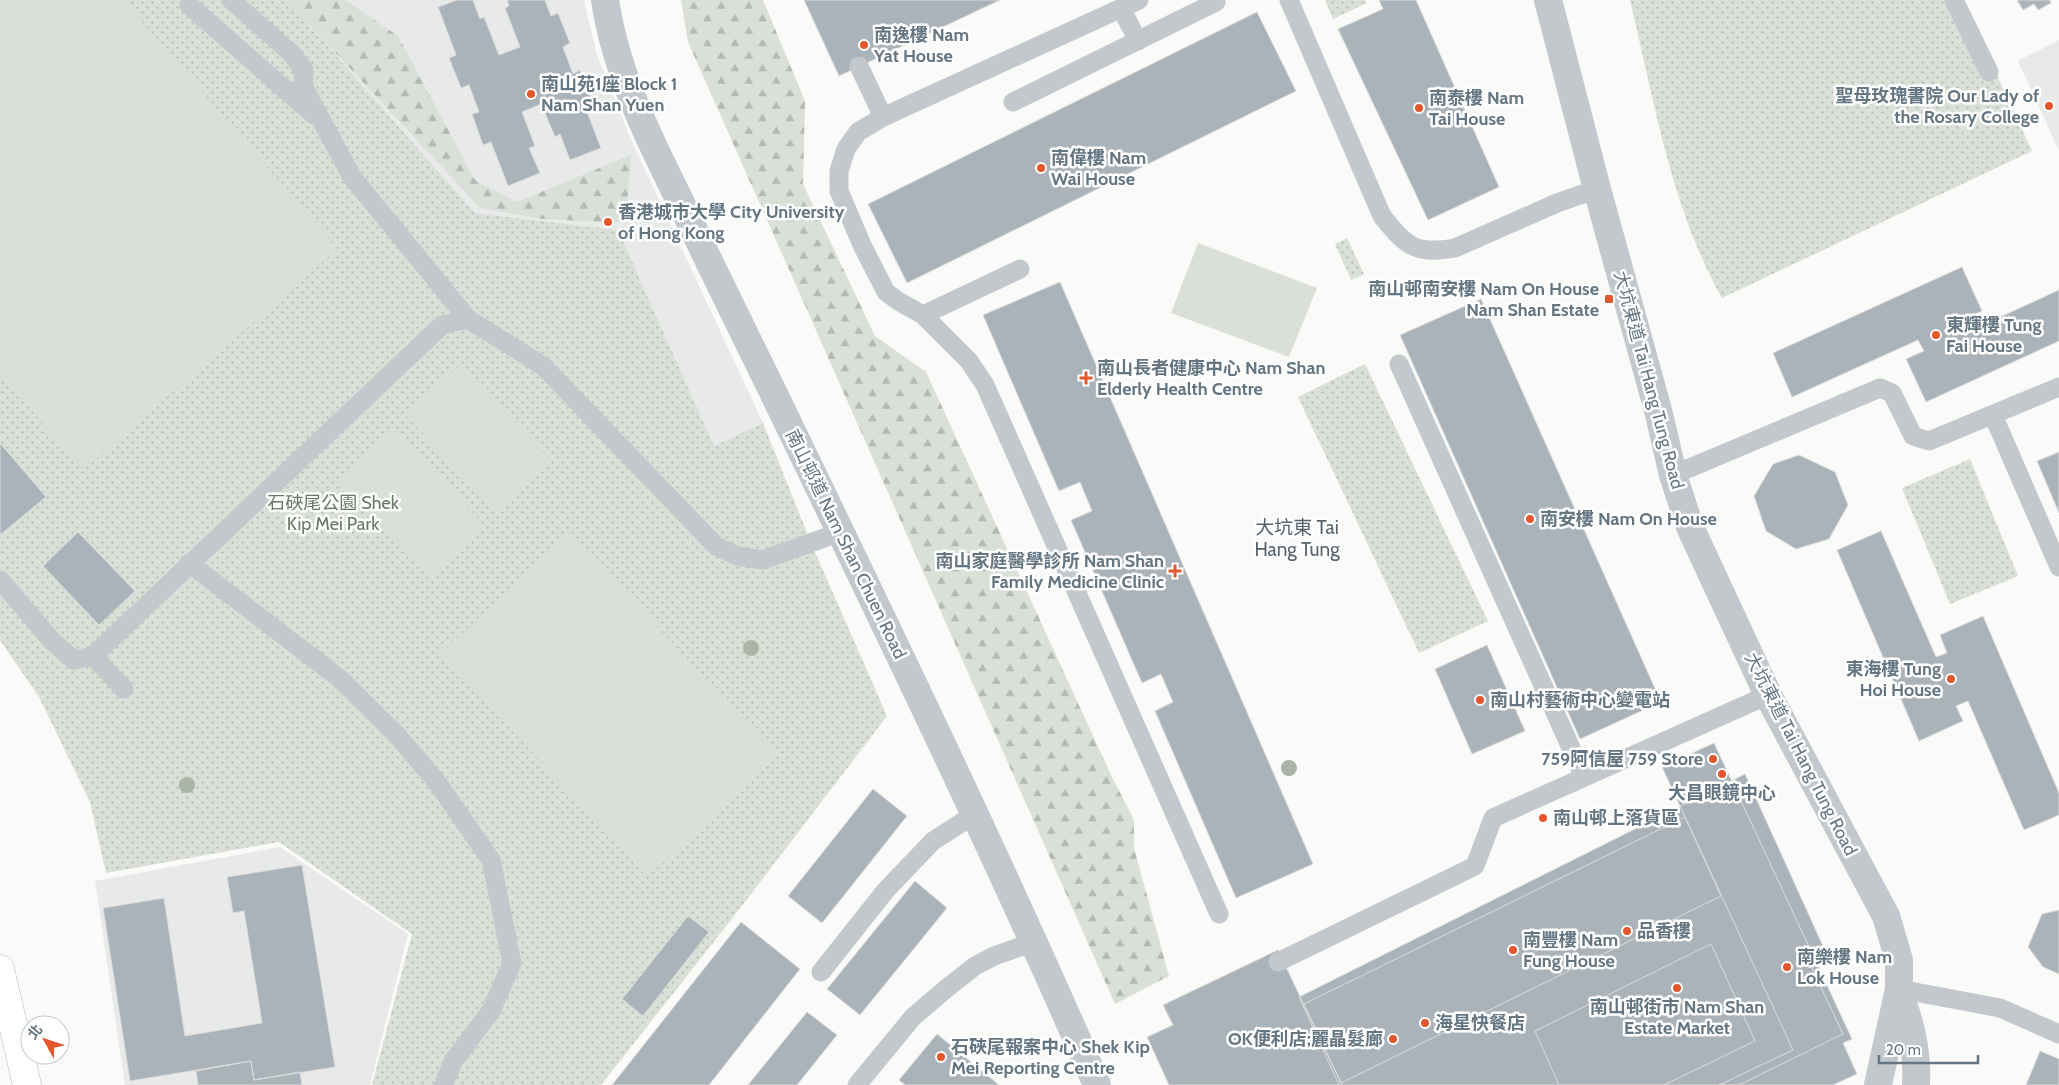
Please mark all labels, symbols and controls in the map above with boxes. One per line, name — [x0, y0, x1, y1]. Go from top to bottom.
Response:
place label: 南逸樓 Nam Yat House — [873, 24, 969, 67]
marker: 南逸樓 Nam Yat House — [858, 39, 870, 51]
place label: 南山苑1座 Block 1 Nam Shan Yuen — [541, 73, 677, 116]
place label: 聖母玫瑰書院 Our Lady of the Rosary College — [1835, 85, 2039, 128]
place label: 南泰樓 Nam Tai House — [1429, 87, 1524, 130]
marker: 南山苑1座 Block 1 Nam Shan Yuen — [525, 88, 537, 100]
marker: 聖母玫瑰書院 Our Lady of the Rosary College — [2043, 100, 2055, 112]
marker: 南泰樓 Nam Tai House — [1413, 102, 1425, 114]
place label: 南偉樓 Nam Wai House — [1051, 147, 1146, 190]
marker: 南偉樓 Nam Wai House — [1035, 162, 1047, 174]
place label: 香港城市大學 City University of Hong Kong — [618, 201, 845, 244]
marker: 香港城市大學 City University of Hong Kong — [602, 216, 614, 228]
street label: 大坑東道 Tai Hang Tung Road — [1609, 269, 1689, 491]
place label: 南山邨南安樓 Nam On House Nam Shan Estate — [1368, 278, 1599, 321]
marker: 南山邨南安樓 Nam On House Nam Shan Estate — [1603, 293, 1615, 305]
place label: 東輝樓 Tung Fai House — [1946, 314, 2041, 357]
marker: 東輝樓 Tung Fai House — [1930, 329, 1942, 341]
place label: 南山長者健康中心 Nam Shan Elderly Health Centre — [1097, 357, 1325, 400]
marker: 南山長者健康中心 Nam Shan Elderly Health Centre — [1079, 371, 1093, 385]
street label: 南山邨道 Nam Shan Chuen Road — [781, 426, 911, 662]
park label: 石硤尾公園 Shek Kip Mei Park — [267, 492, 400, 535]
place label: 南安樓 Nam On House — [1540, 508, 1717, 530]
marker: 南安樓 Nam On House — [1524, 513, 1536, 525]
district label: 大坑東 Tai Hang Tung — [1254, 516, 1340, 561]
place label: 南山家庭醫學診所 Nam Shan Family Medicine Clinic — [936, 550, 1164, 593]
marker: 南山家庭醫學診所 Nam Shan Family Medicine Clinic — [1168, 564, 1182, 578]
street label: 大坑東道 Tai Hang Tung Road — [1740, 649, 1862, 859]
place label: 東海樓 Tung Hoi House — [1846, 658, 1941, 701]
marker: 東海樓 Tung Hoi House — [1945, 673, 1957, 685]
place label: 南山村藝術中心變電站 — [1490, 689, 1670, 711]
marker: 南山村藝術中心變電站 — [1474, 694, 1486, 706]
place label: 759阿信屋 759 Store — [1541, 748, 1703, 770]
marker: 759阿信屋 759 Store — [1707, 753, 1719, 765]
marker: 大昌眼鏡中心 — [1716, 768, 1728, 780]
place label: 大昌眼鏡中心 — [1668, 782, 1776, 804]
place label: 南山邨上落貨區 — [1553, 807, 1679, 829]
marker: 南山邨上落貨區 — [1537, 812, 1549, 824]
place label: 品香樓 — [1637, 920, 1691, 942]
marker: 品香樓 — [1621, 925, 1633, 937]
place label: 南豐樓 Nam Fung House — [1523, 929, 1618, 972]
marker: 南豐樓 Nam Fung House — [1507, 944, 1519, 956]
place label: 南樂樓 Nam Lok House — [1797, 946, 1892, 989]
marker: 南樂樓 Nam Lok House — [1781, 961, 1793, 973]
marker: 南山邨街市 Nam Shan Estate Market — [1671, 982, 1683, 994]
place label: 南山邨街市 Nam Shan Estate Market — [1590, 996, 1764, 1039]
place label: 海星快餐店 — [1435, 1012, 1525, 1034]
north arrow — [20, 1015, 70, 1065]
marker: 海星快餐店 — [1419, 1017, 1431, 1029]
text: 北 — [24, 1020, 46, 1043]
place label: OK便利店;麗晶髮廊 — [1228, 1028, 1383, 1050]
scale bar — [1879, 1032, 1978, 1064]
marker: OK便利店;麗晶髮廊 — [1387, 1033, 1399, 1045]
place label: 石硤尾報案中心 Shek Kip Mei Reporting Centre — [951, 1036, 1150, 1079]
text: 20 m — [1886, 1041, 1921, 1059]
marker: 石硤尾報案中心 Shek Kip Mei Reporting Centre — [935, 1051, 947, 1063]

